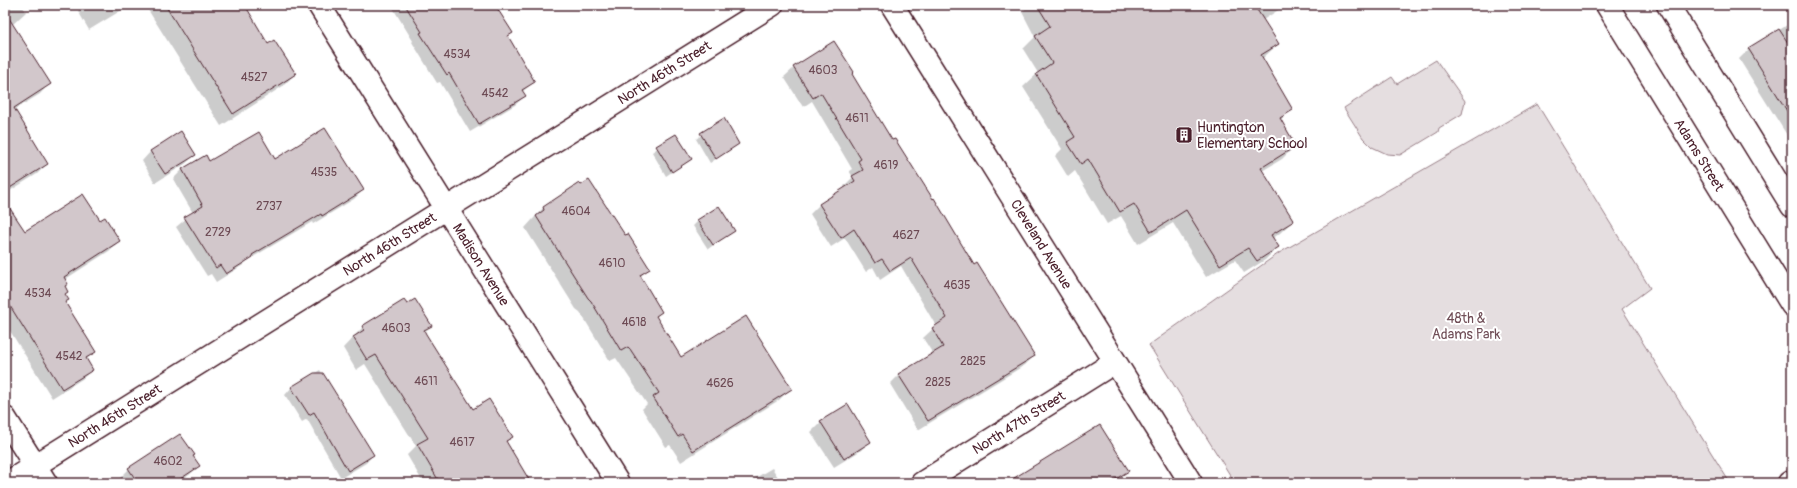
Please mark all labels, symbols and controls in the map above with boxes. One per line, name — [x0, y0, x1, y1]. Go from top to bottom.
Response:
street label: North 46th Street — [614, 37, 714, 108]
house number: 4534 — [443, 47, 471, 62]
house number: 4603 — [809, 63, 838, 78]
house number: 4527 — [241, 70, 268, 85]
house number: 4542 — [481, 86, 509, 101]
house number: 4611 — [845, 111, 869, 126]
street label: Adams Street — [1671, 115, 1728, 194]
place label: Huntington Elementary School — [1197, 119, 1308, 152]
building icon: Huntington Elementary School — [1174, 125, 1194, 145]
house number: 4619 — [874, 158, 898, 173]
house number: 4535 — [311, 165, 337, 180]
street label: Cleveland Avenue — [1007, 196, 1076, 292]
house number: 2737 — [256, 199, 283, 214]
house number: 4604 — [561, 204, 591, 219]
street label: North 46th Street — [340, 208, 440, 280]
street label: Madison Avenue — [449, 220, 513, 309]
house number: 2729 — [205, 225, 231, 240]
house number: 4627 — [892, 228, 920, 243]
house number: 4610 — [599, 256, 625, 271]
house number: 4635 — [943, 278, 971, 293]
house number: 4534 — [24, 286, 52, 301]
park label: 48th & Adams Park — [1432, 310, 1500, 343]
house number: 4618 — [622, 315, 646, 330]
house number: 4603 — [382, 321, 411, 336]
house number: 4542 — [55, 349, 83, 364]
house number: 2825 — [960, 354, 986, 369]
house number: 4611 — [414, 374, 438, 389]
house number: 2825 — [925, 375, 951, 390]
house number: 4626 — [706, 376, 734, 391]
street label: North 46th Street — [65, 380, 165, 451]
street label: North 47th Street — [969, 387, 1068, 458]
house number: 4617 — [450, 435, 475, 450]
house number: 4602 — [154, 454, 183, 469]

